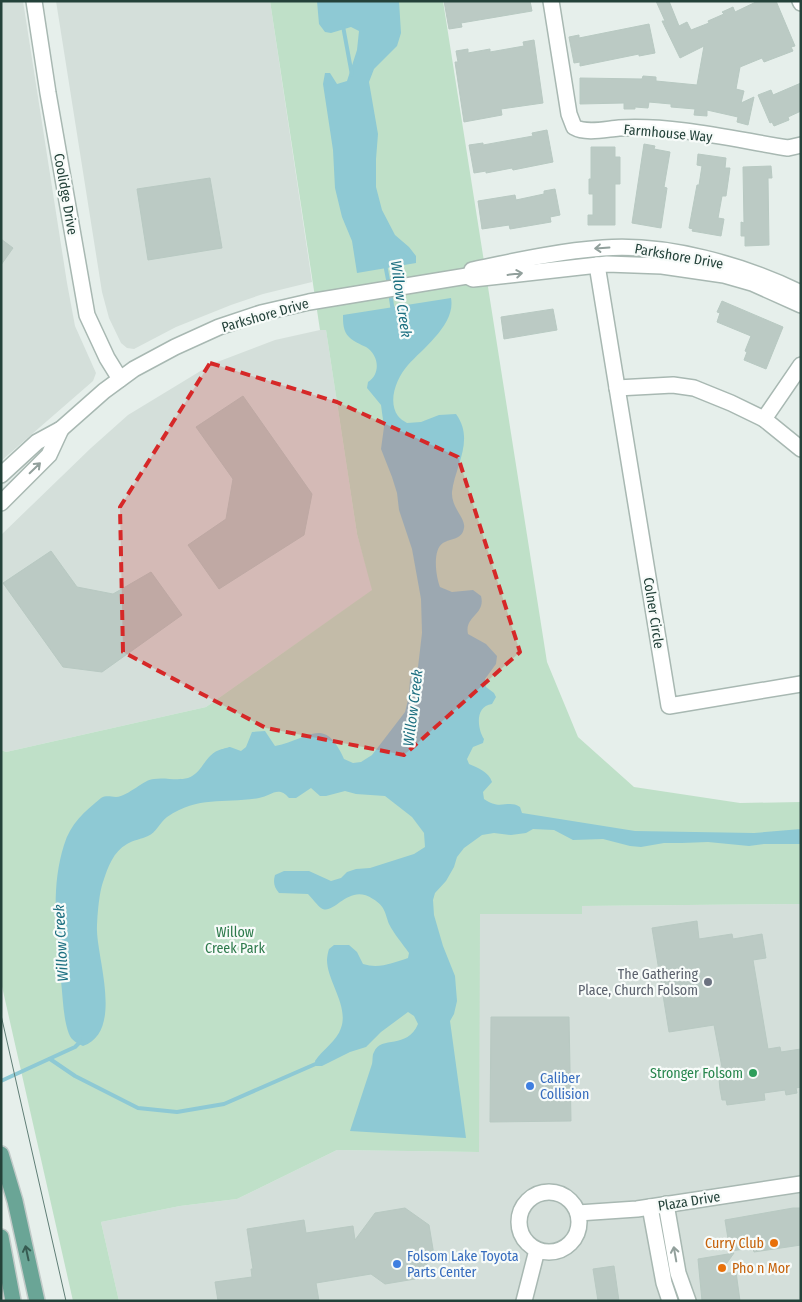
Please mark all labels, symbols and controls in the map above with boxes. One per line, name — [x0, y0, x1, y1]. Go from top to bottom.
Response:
street label: Farmhouse Way — [623, 121, 714, 146]
street label: Coolidge Drive — [50, 152, 81, 236]
street label: Parkshore Drive — [633, 240, 725, 273]
one-way arrow — [594, 243, 610, 252]
water label: Willow Creek — [387, 259, 415, 339]
one-way arrow — [506, 269, 522, 279]
street label: Parkshore Drive — [220, 295, 311, 336]
one-way arrow — [28, 462, 41, 474]
street label: Colner Circle — [639, 576, 668, 650]
water label: Willow Creek — [399, 668, 427, 748]
water label: Willow Creek — [50, 903, 72, 982]
park label: Willow Creek Park — [205, 924, 265, 957]
place label: The Gathering Place, Church Folsom — [578, 966, 698, 999]
marker: The Gathering Place, Church Folsom — [702, 976, 714, 988]
place label: Stronger Folsom — [650, 1065, 743, 1082]
marker: Stronger Folsom — [747, 1067, 759, 1079]
place label: Caliber Collision — [540, 1070, 589, 1103]
marker: Caliber Collision — [524, 1080, 536, 1092]
street label: Plaza Drive — [657, 1188, 722, 1215]
place label: Curry Club — [705, 1235, 764, 1252]
marker: Curry Club — [768, 1237, 780, 1249]
one-way arrow — [21, 1246, 31, 1262]
one-way arrow — [669, 1246, 679, 1262]
place label: Folsom Lake Toyota Parts Center — [407, 1248, 519, 1281]
marker: Folsom Lake Toyota Parts Center — [391, 1258, 403, 1270]
place label: Pho n Mor — [732, 1260, 790, 1277]
marker: Pho n Mor — [716, 1262, 728, 1274]

